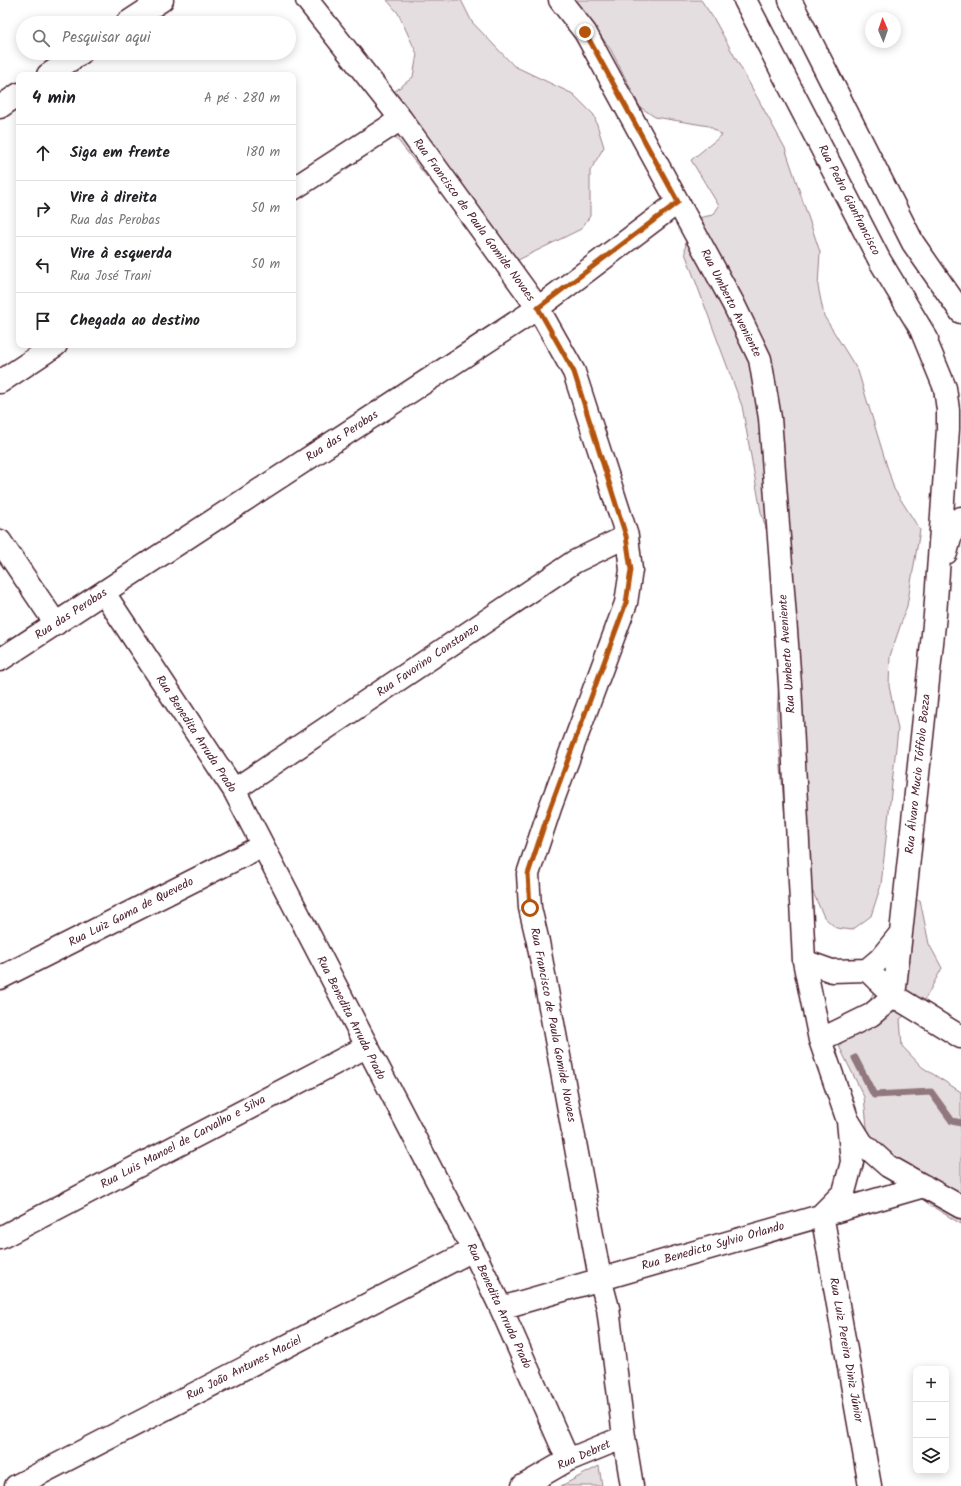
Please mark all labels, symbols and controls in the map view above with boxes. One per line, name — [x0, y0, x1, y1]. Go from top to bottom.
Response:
north arrow — [865, 12, 901, 48]
search box — [16, 16, 296, 60]
route end — [576, 23, 594, 41]
text: Pesquisar aqui — [62, 26, 151, 50]
icon: search — [30, 27, 52, 49]
text: 4 min — [32, 85, 76, 112]
text: A pé · 280 m — [204, 88, 280, 109]
street label: Rua Francisco de Paula Gomide Novaes — [408, 134, 540, 306]
text: Siga em frente — [70, 141, 170, 165]
street label: Rua Pedro Gianfrancisco — [813, 141, 885, 259]
icon: ahead — [32, 142, 54, 164]
text: 180 m — [246, 142, 280, 163]
text: Vire à direita — [70, 186, 157, 210]
icon: right — [32, 198, 54, 220]
text: 50 m — [251, 198, 280, 219]
text: Rua das Perobas — [70, 210, 160, 231]
text: Vire à esquerda — [70, 242, 172, 266]
street label: Rua Umberto Aveniente — [695, 246, 767, 361]
icon: left — [32, 254, 54, 276]
text: 50 m — [251, 254, 280, 275]
text: Rua José Trani — [70, 266, 151, 287]
text: Chegada ao destino — [70, 309, 200, 333]
icon: arrive — [32, 310, 54, 332]
street label: Rua das Perobas — [302, 405, 382, 467]
street label: Rua das Perobas — [31, 583, 111, 645]
street label: Rua Umberto Aveniente — [773, 593, 801, 714]
street label: Rua Favorino Constanzo — [373, 618, 483, 702]
street label: Rua Benedita Arruda Prado — [151, 671, 241, 797]
street label: Rua Álvaro Mucio Tóffolo Bozza — [900, 693, 936, 855]
street label: Rua Luiz Gama de Quevedo — [65, 872, 197, 952]
route start — [521, 899, 539, 917]
street label: Rua Francisco de Paula Gomide Novaes — [525, 926, 581, 1124]
street label: Rua Benedita Arruda Prado — [311, 953, 391, 1083]
street label: Rua Luis Manoel de Carvalho e Silva — [97, 1090, 269, 1194]
street label: Rua Benedicto Sylvio Orlando — [639, 1216, 787, 1276]
street label: Rua Benedita Arruda Prado — [461, 1240, 537, 1372]
street label: Rua Luiz Pereira Diniz Júnior — [824, 1276, 868, 1425]
street label: Rua João Antunes Maciel — [183, 1331, 305, 1405]
map controls — [913, 1366, 949, 1474]
button: + — [913, 1366, 949, 1402]
button: − — [913, 1402, 949, 1438]
street label: Rua Debret — [554, 1435, 614, 1475]
button: layers — [913, 1438, 949, 1474]

